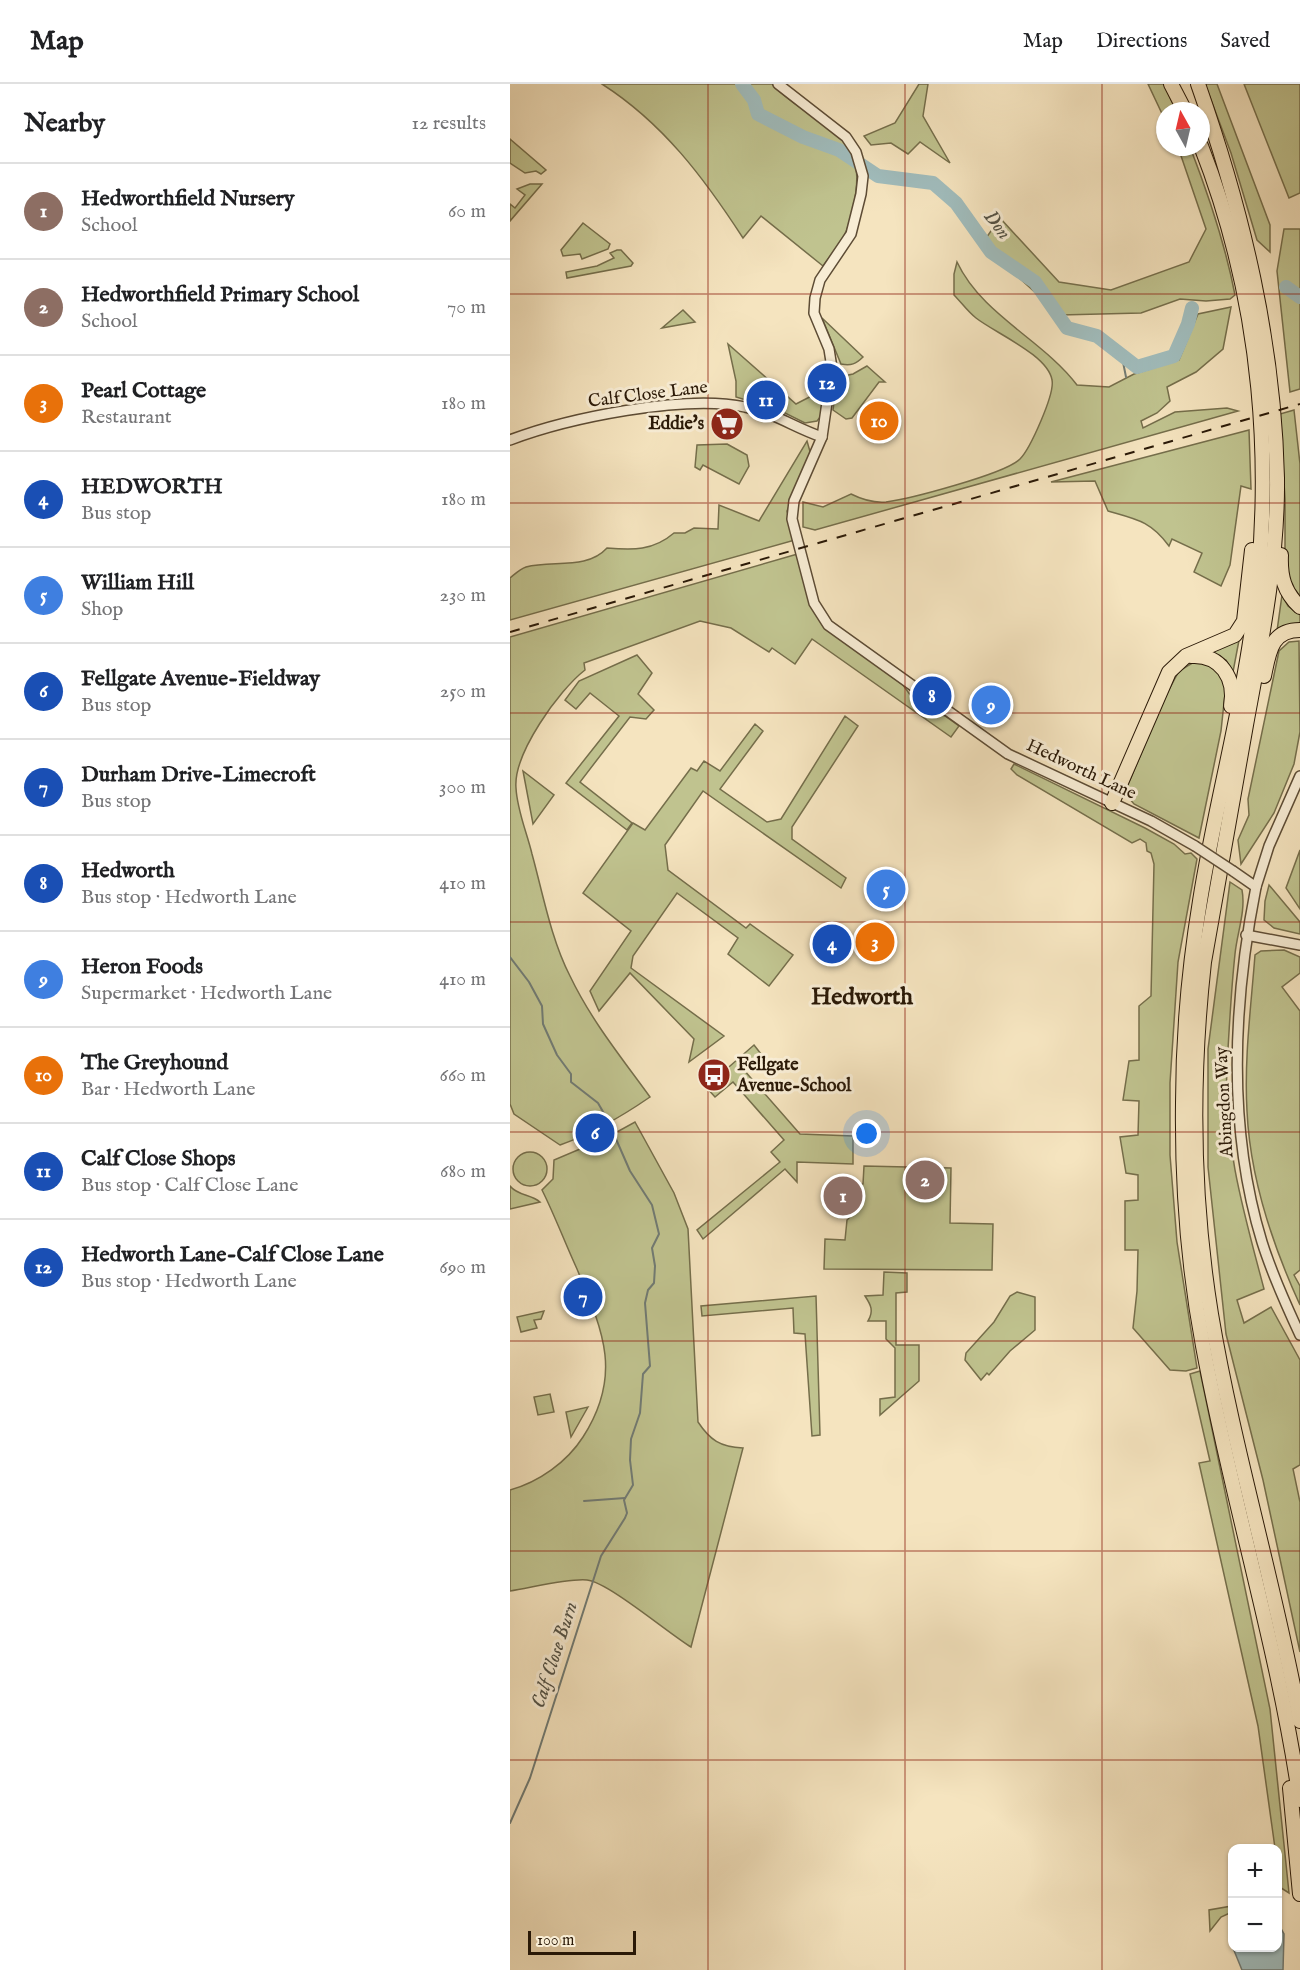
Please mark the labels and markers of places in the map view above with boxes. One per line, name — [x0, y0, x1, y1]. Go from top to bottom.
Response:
pin: 12 — [808, 360, 846, 406]
pin: 11 — [746, 378, 786, 422]
pin: 10 — [860, 398, 898, 444]
supermarket icon: Eddie's — [709, 406, 745, 442]
place label: Eddie's — [648, 413, 705, 436]
pin: 8 — [912, 674, 952, 718]
pin: 9 — [972, 682, 1010, 728]
pin: 5 — [866, 866, 905, 912]
pin: 3 — [856, 920, 895, 964]
pin: 4 — [812, 922, 852, 966]
place label: Fellgate Avenue-School — [736, 1054, 852, 1098]
bus stop icon: Fellgate Avenue-School — [696, 1057, 732, 1093]
pin: 6 — [576, 1110, 614, 1156]
pin: 2 — [906, 1158, 944, 1202]
pin: 1 — [824, 1174, 862, 1218]
pin: 7 — [564, 1274, 602, 1320]

